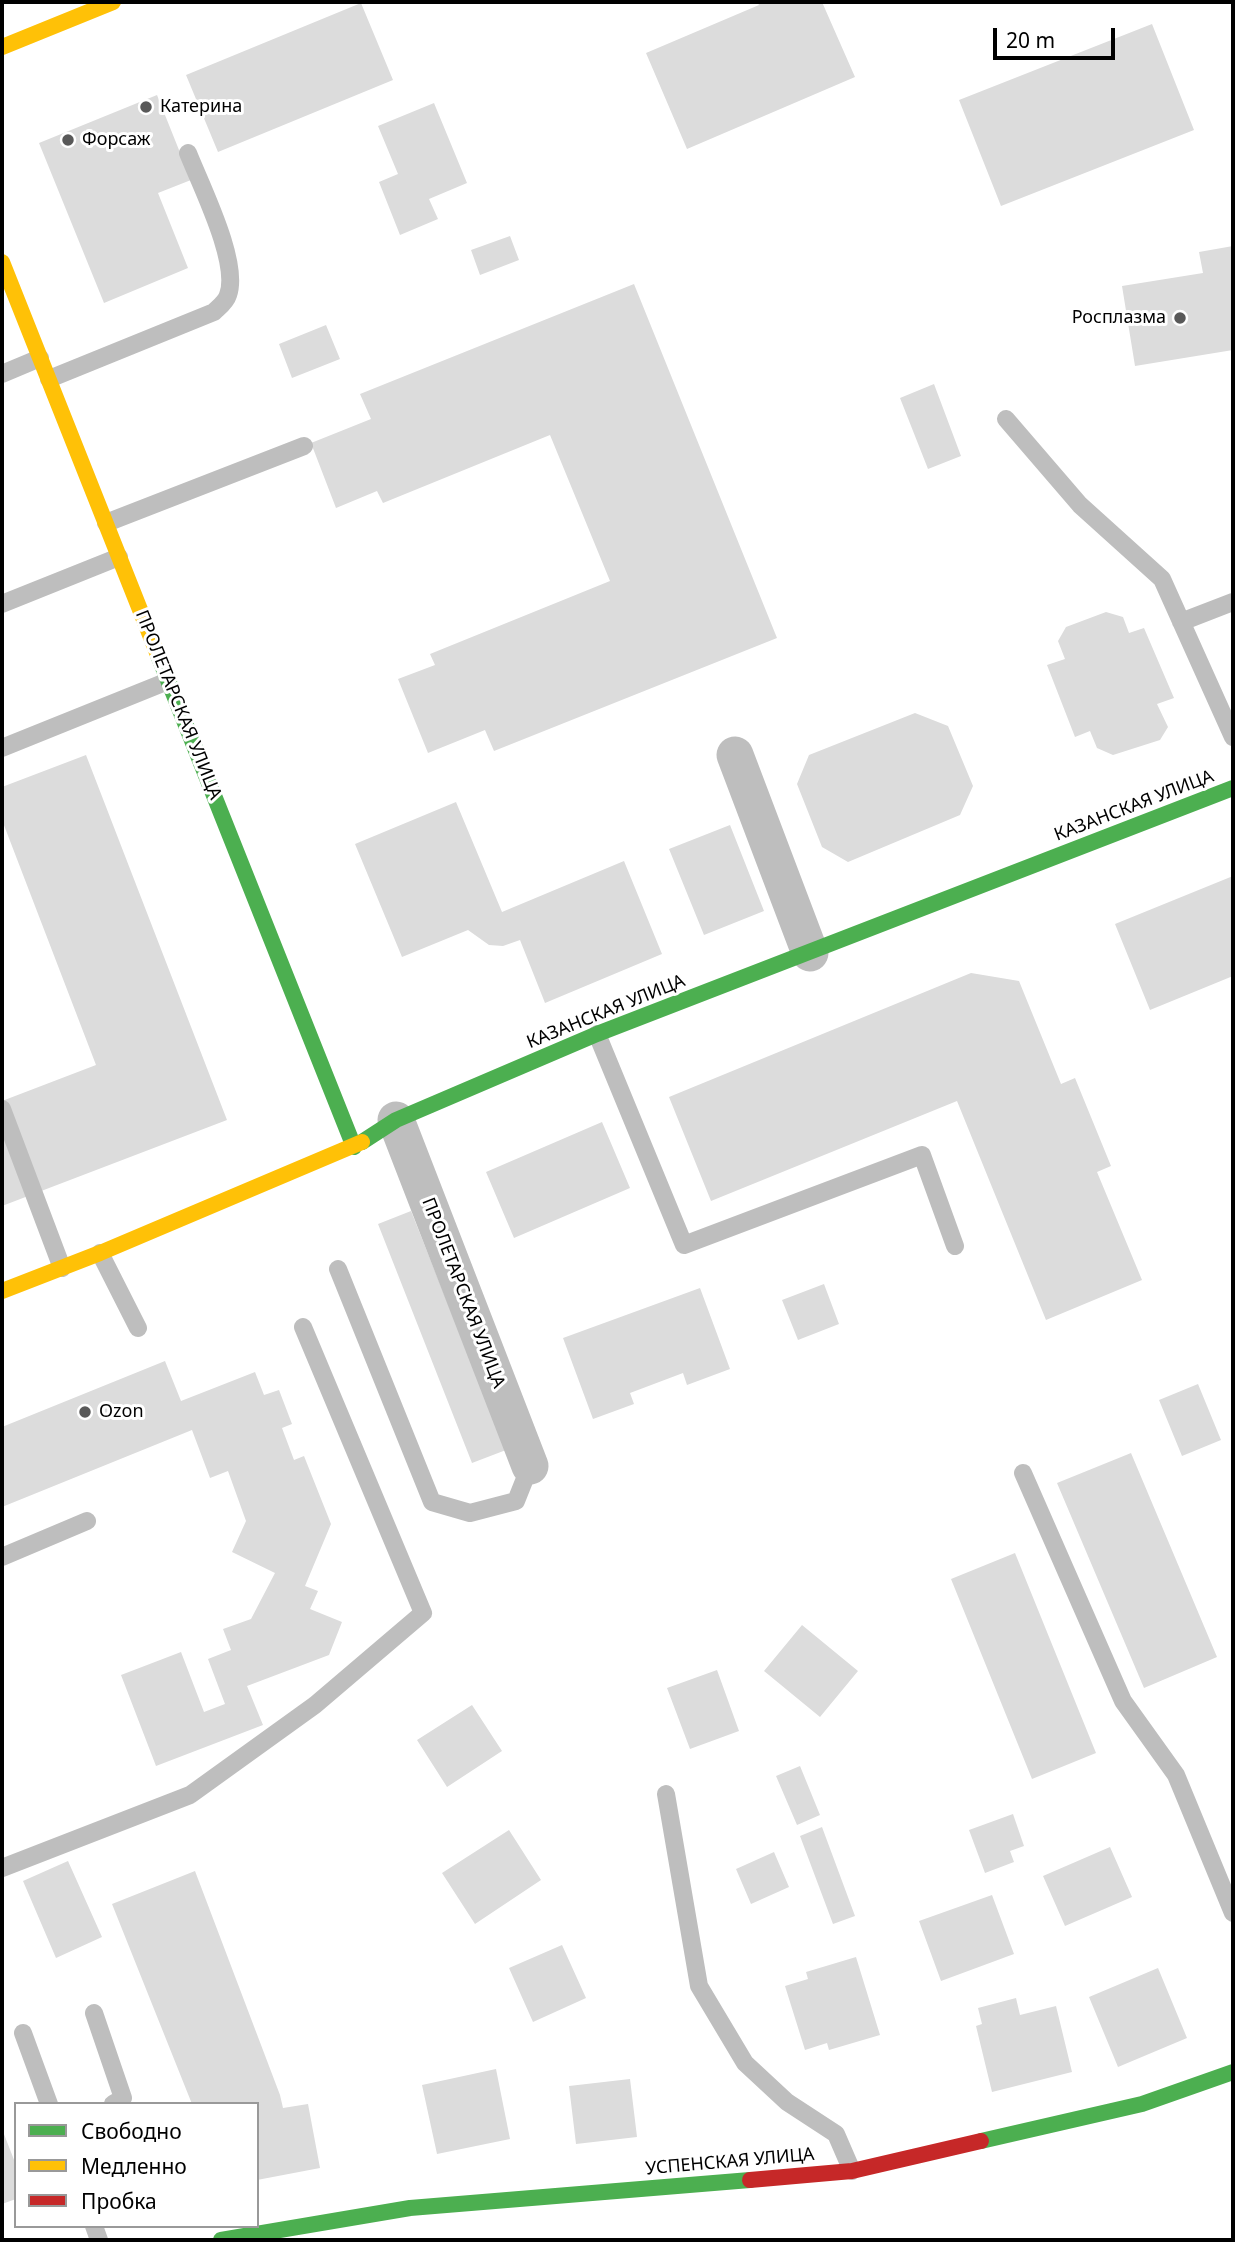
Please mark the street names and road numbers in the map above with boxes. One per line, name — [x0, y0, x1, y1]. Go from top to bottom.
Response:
street label: ПРОЛЕТАРСКАЯ УЛИЦА — [130, 607, 226, 803]
street label: КАЗАНСКАЯ УЛИЦА — [1051, 766, 1217, 846]
street label: КАЗАНСКАЯ УЛИЦА — [524, 970, 688, 1054]
street label: ПРОЛЕТАРСКАЯ УЛИЦА — [417, 1195, 509, 1391]
street label: УСПЕНСКАЯ УЛИЦА — [645, 2144, 815, 2180]

